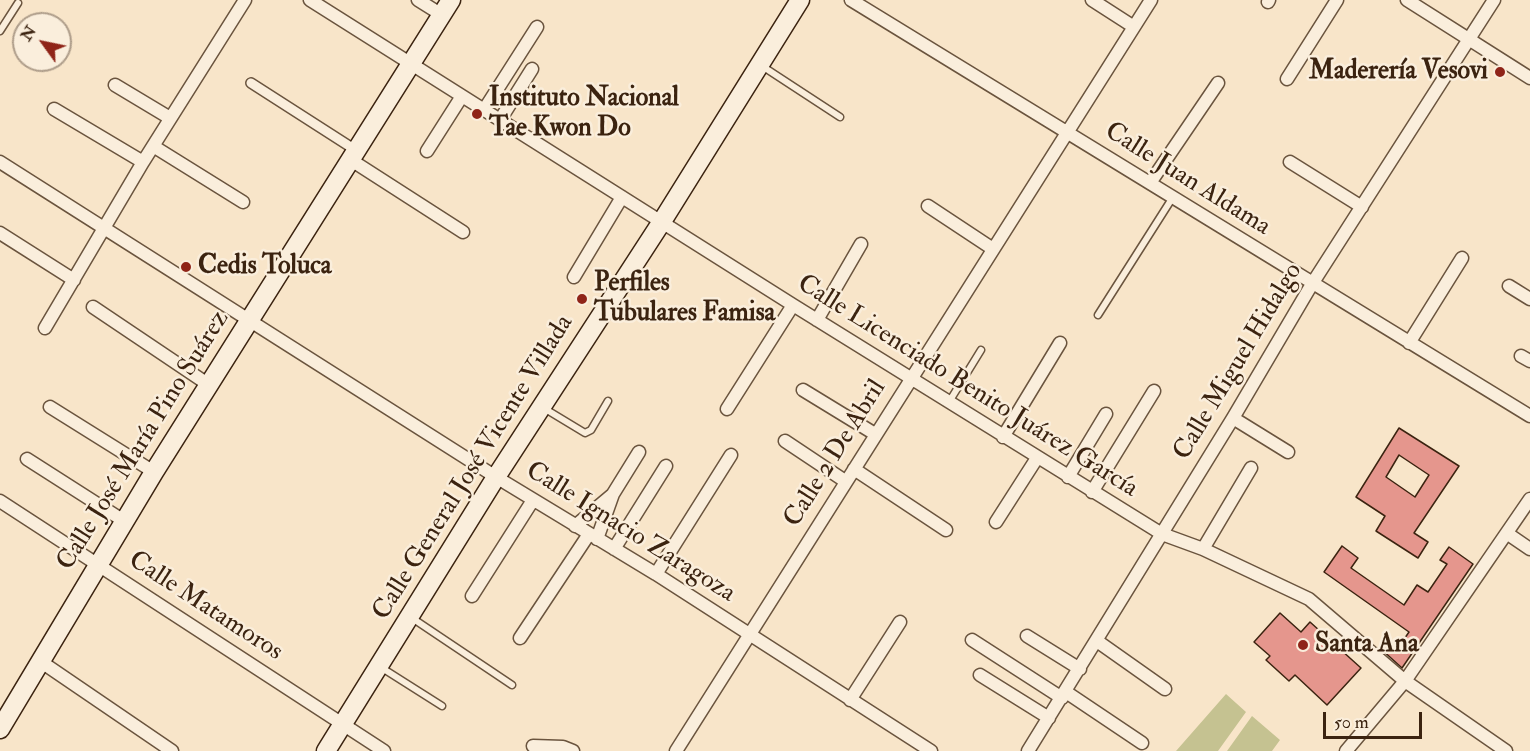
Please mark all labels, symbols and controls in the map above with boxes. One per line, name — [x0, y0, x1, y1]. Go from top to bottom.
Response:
north arrow — [12, 12, 72, 72]
text: N — [16, 22, 41, 45]
place label: Maderería Vesovi — [1309, 56, 1488, 88]
marker: Maderería Vesovi — [1493, 65, 1507, 79]
place label: Instituto Nacional Tae Kwon Do — [489, 83, 679, 144]
marker: Instituto Nacional Tae Kwon Do — [470, 107, 484, 121]
street label: Calle Juan Aldama — [1098, 117, 1276, 243]
place label: Cedis Toluca — [198, 251, 332, 283]
street label: Calle Miguel Hidalgo — [1168, 258, 1310, 466]
marker: Cedis Toluca — [179, 260, 193, 274]
place label: Perfiles Tubulares Famisa — [594, 268, 775, 330]
street label: Calle Licenciado Benito Juárez García — [791, 269, 1143, 505]
marker: Perfiles Tubulares Famisa — [575, 292, 589, 306]
street label: Calle José María Pino Suárez — [51, 305, 237, 577]
street label: Calle General José Vicente Villada — [367, 310, 581, 626]
street label: Calle 2 De Abril — [778, 375, 894, 533]
street label: Calle Ignacio Zaragoza — [520, 456, 740, 610]
street label: Calle Matamoros — [122, 546, 288, 668]
place label: Santa Ana — [1315, 629, 1419, 661]
marker: Santa Ana — [1296, 638, 1310, 652]
scale bar — [1326, 700, 1425, 738]
text: 50 m — [1334, 711, 1369, 734]

